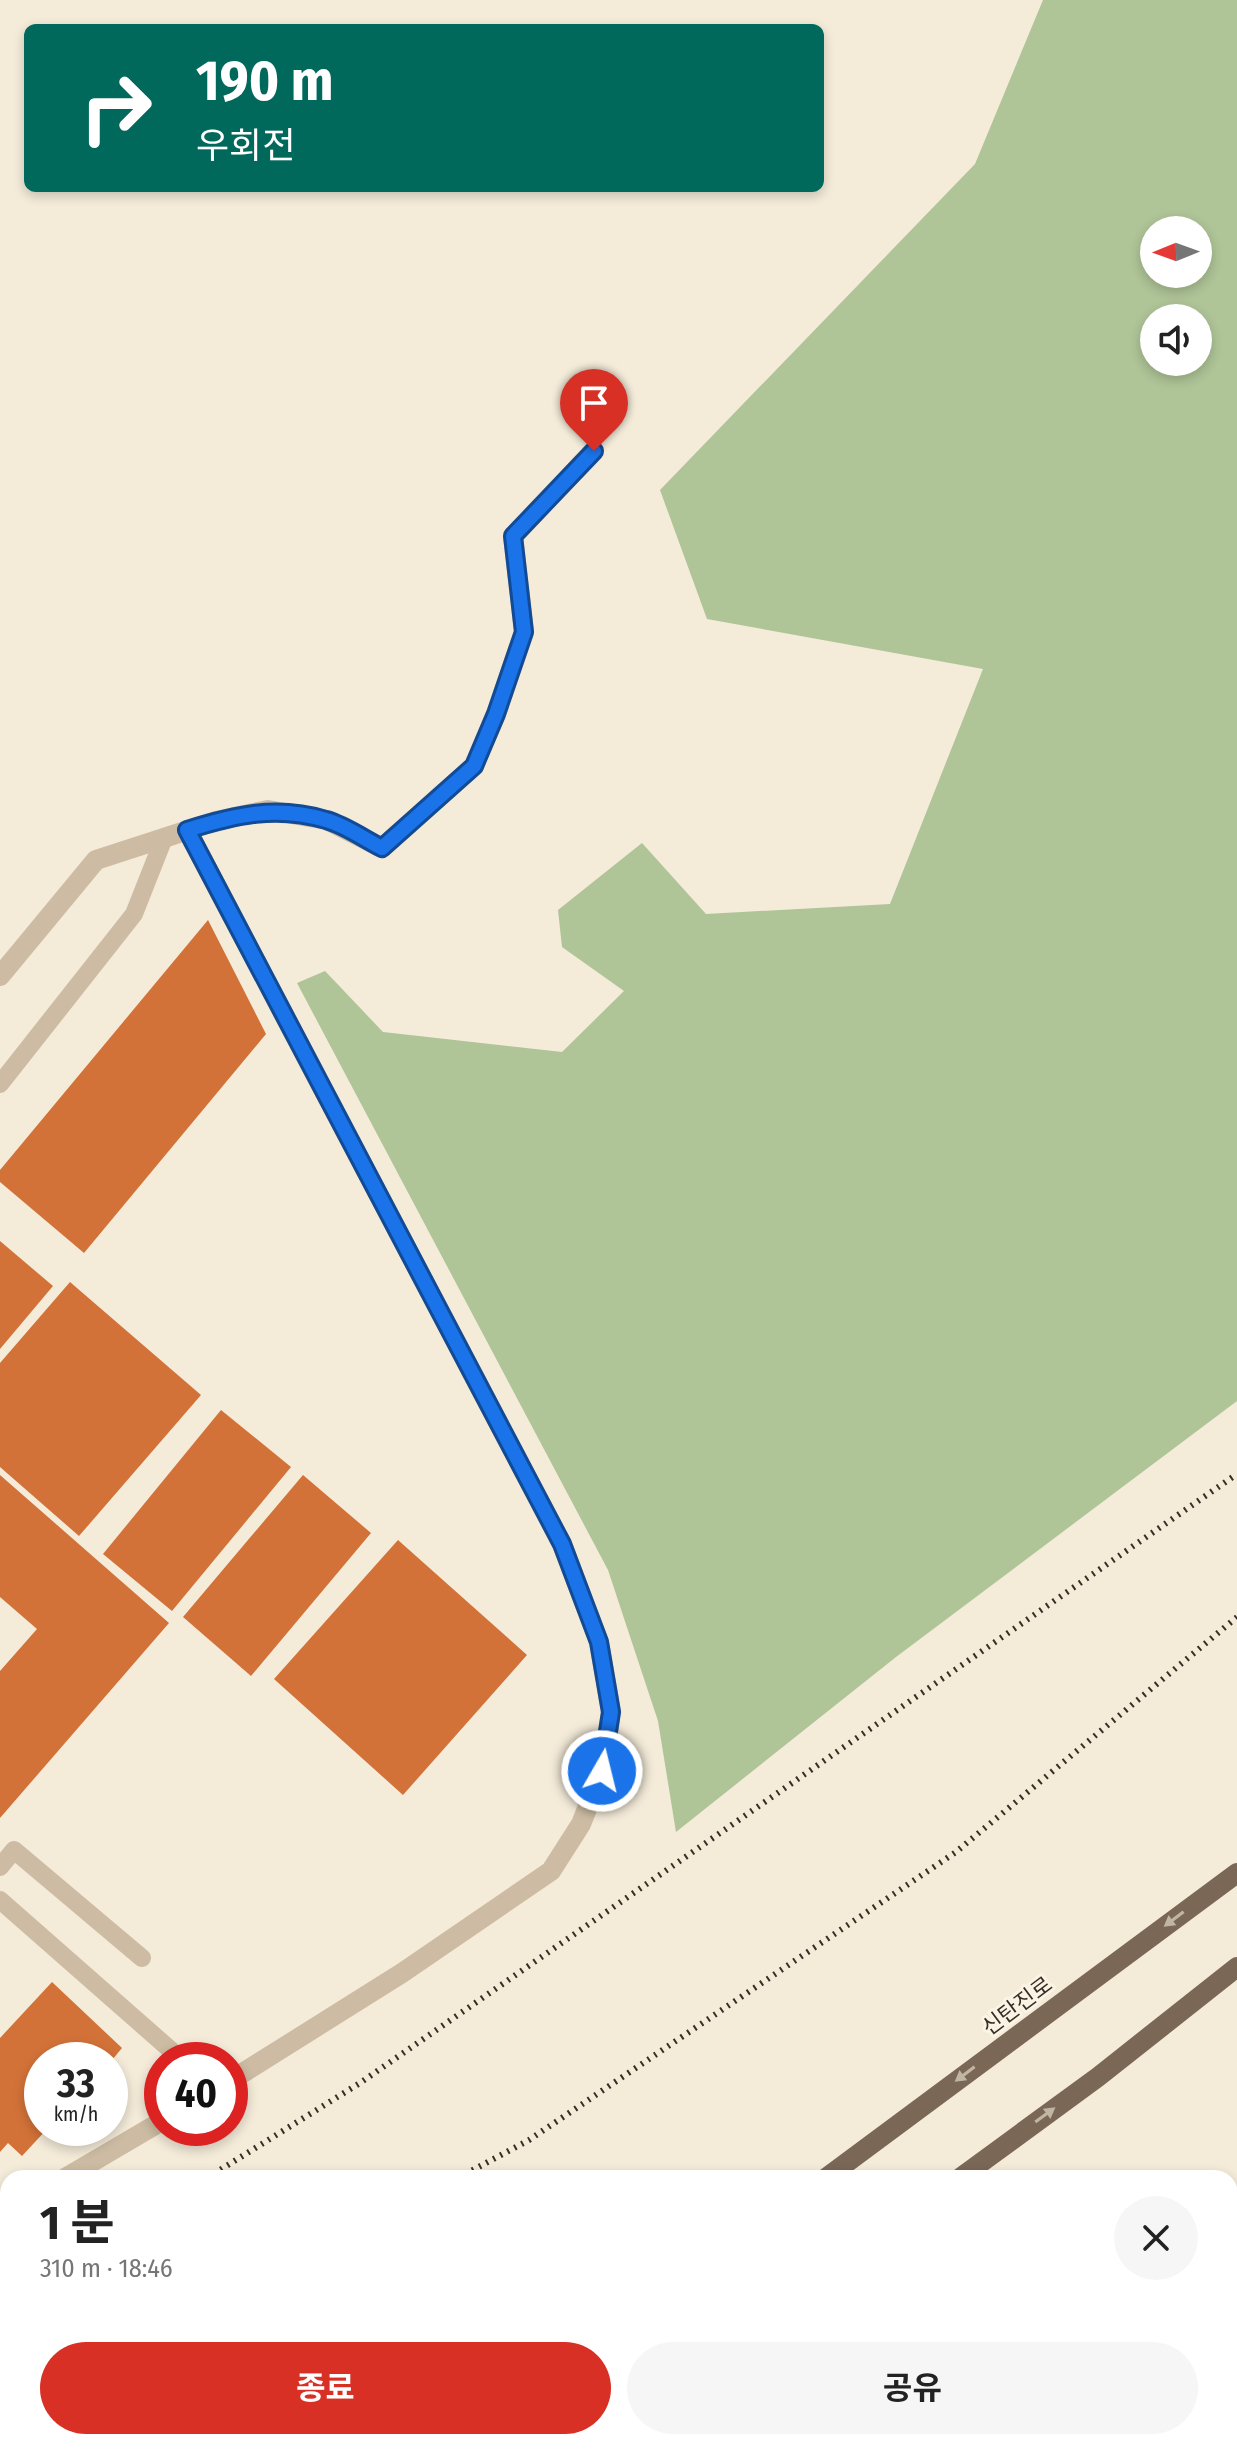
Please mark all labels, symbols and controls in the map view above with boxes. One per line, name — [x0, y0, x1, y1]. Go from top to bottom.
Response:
text: 190 m — [196, 48, 334, 115]
icon: right — [64, 56, 168, 160]
text: 우회전 — [196, 124, 295, 168]
north arrow — [1140, 216, 1212, 288]
map controls — [1140, 216, 1212, 376]
button: sound — [1140, 304, 1212, 376]
pin — [560, 369, 628, 451]
icon: arrive — [572, 381, 616, 425]
position arrow — [560, 1729, 644, 1813]
one-way arrow — [1164, 1911, 1185, 1927]
street label: 신탄진로 — [977, 1971, 1057, 2041]
speed limit sign: 40 — [144, 2042, 248, 2146]
text: 33 — [57, 2060, 95, 2108]
one-way arrow — [955, 2066, 976, 2082]
text: km/h — [54, 2102, 98, 2126]
one-way arrow — [1035, 2108, 1056, 2124]
text: 1 분 — [40, 2194, 114, 2252]
button: close — [1114, 2196, 1198, 2280]
text: 310 m · 18:46 — [40, 2253, 173, 2284]
button: 종료 — [40, 2342, 611, 2434]
button: 공유 — [627, 2342, 1198, 2434]

